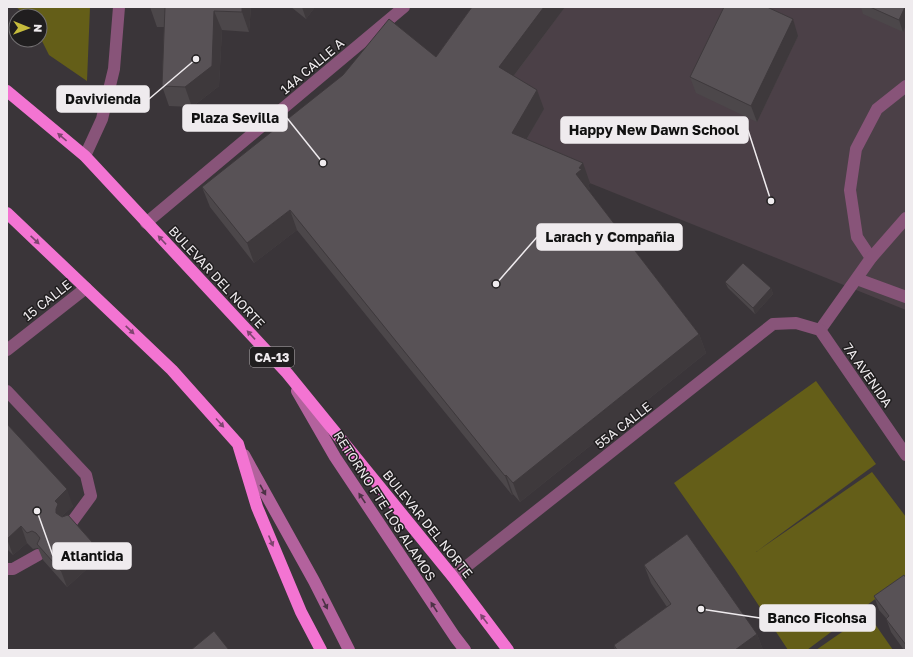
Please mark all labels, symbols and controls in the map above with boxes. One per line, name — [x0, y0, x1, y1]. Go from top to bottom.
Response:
north arrow — [8, 8, 48, 48]
text: N — [32, 24, 45, 32]
street label: 14A CALLE A — [277, 35, 347, 97]
callout: Davivienda — [57, 86, 149, 112]
text: Davivienda — [65, 90, 141, 107]
callout: Plaza Sevilla — [183, 105, 287, 131]
text: Plaza Sevilla — [191, 109, 279, 126]
callout: Happy New Dawn School — [561, 117, 748, 143]
text: Happy New Dawn School — [569, 121, 740, 138]
one-way arrow — [56, 132, 67, 141]
street label: BULEVAR DEL NORTE — [165, 223, 269, 331]
callout: Larach y Compañia — [537, 224, 682, 250]
text: Larach y Compañia — [545, 228, 675, 245]
one-way arrow — [158, 234, 167, 245]
one-way arrow — [30, 235, 40, 245]
street label: 15 CALLE — [20, 276, 74, 324]
one-way arrow — [125, 325, 135, 334]
one-way arrow — [247, 330, 256, 339]
street label: 7A AVENIDA — [840, 340, 896, 410]
road number: CA-13 — [250, 347, 294, 367]
street label: 55A CALLE — [592, 398, 654, 452]
one-way arrow — [215, 418, 224, 429]
street label: RETORNO FTE LOS ALAMOS — [330, 428, 440, 584]
street label: BULEVAR DEL NORTE — [380, 467, 476, 581]
one-way arrow — [260, 484, 267, 496]
one-way arrow — [358, 493, 366, 504]
one-way arrow — [268, 535, 274, 546]
callout: Atlantida — [53, 543, 131, 569]
text: Atlantida — [61, 547, 123, 564]
one-way arrow — [322, 598, 329, 610]
one-way arrow — [430, 602, 438, 612]
callout: Banco Ficohsa — [760, 605, 875, 631]
text: Banco Ficohsa — [767, 609, 867, 626]
one-way arrow — [481, 614, 489, 624]

